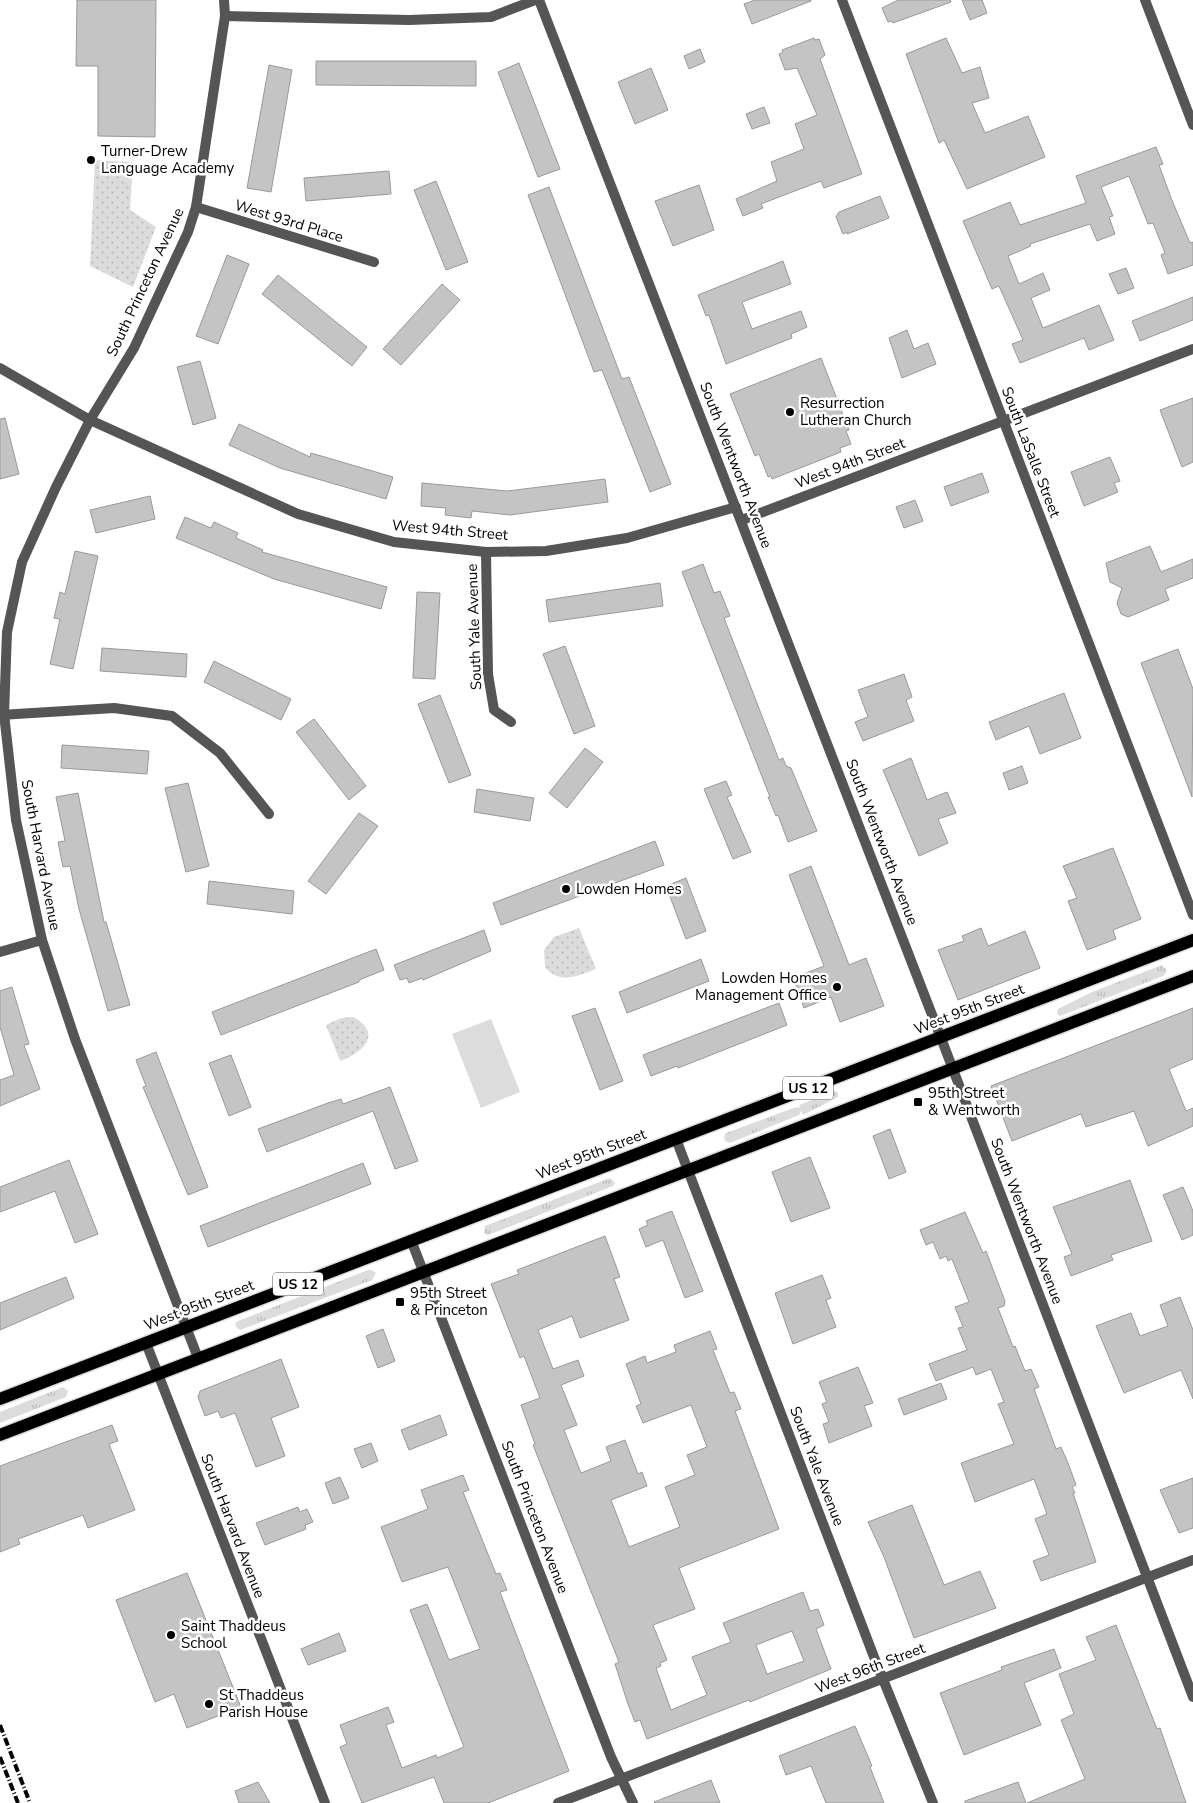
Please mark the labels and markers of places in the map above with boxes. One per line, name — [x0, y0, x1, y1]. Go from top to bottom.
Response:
place label: Turner-Drew Language Academy — [101, 141, 235, 178]
marker: Turner-Drew Language Academy — [85, 154, 97, 166]
place label: Resurrection Lutheran Church — [800, 393, 912, 430]
marker: Resurrection Lutheran Church — [784, 406, 796, 418]
place label: Lowden Homes — [576, 879, 682, 899]
marker: Lowden Homes — [560, 883, 572, 895]
place label: Lowden Homes Management Office — [695, 968, 827, 1005]
marker: Lowden Homes Management Office — [831, 981, 843, 993]
place label: 95th Street & Wentworth — [928, 1083, 1020, 1120]
marker: 95th Street & Wentworth — [912, 1096, 924, 1108]
place label: 95th Street & Princeton — [410, 1283, 488, 1320]
marker: 95th Street & Princeton — [394, 1296, 406, 1308]
place label: Saint Thaddeus School — [181, 1616, 286, 1653]
marker: Saint Thaddeus School — [165, 1629, 177, 1641]
place label: St Thaddeus Parish House — [219, 1685, 308, 1722]
marker: St Thaddeus Parish House — [203, 1698, 215, 1710]

